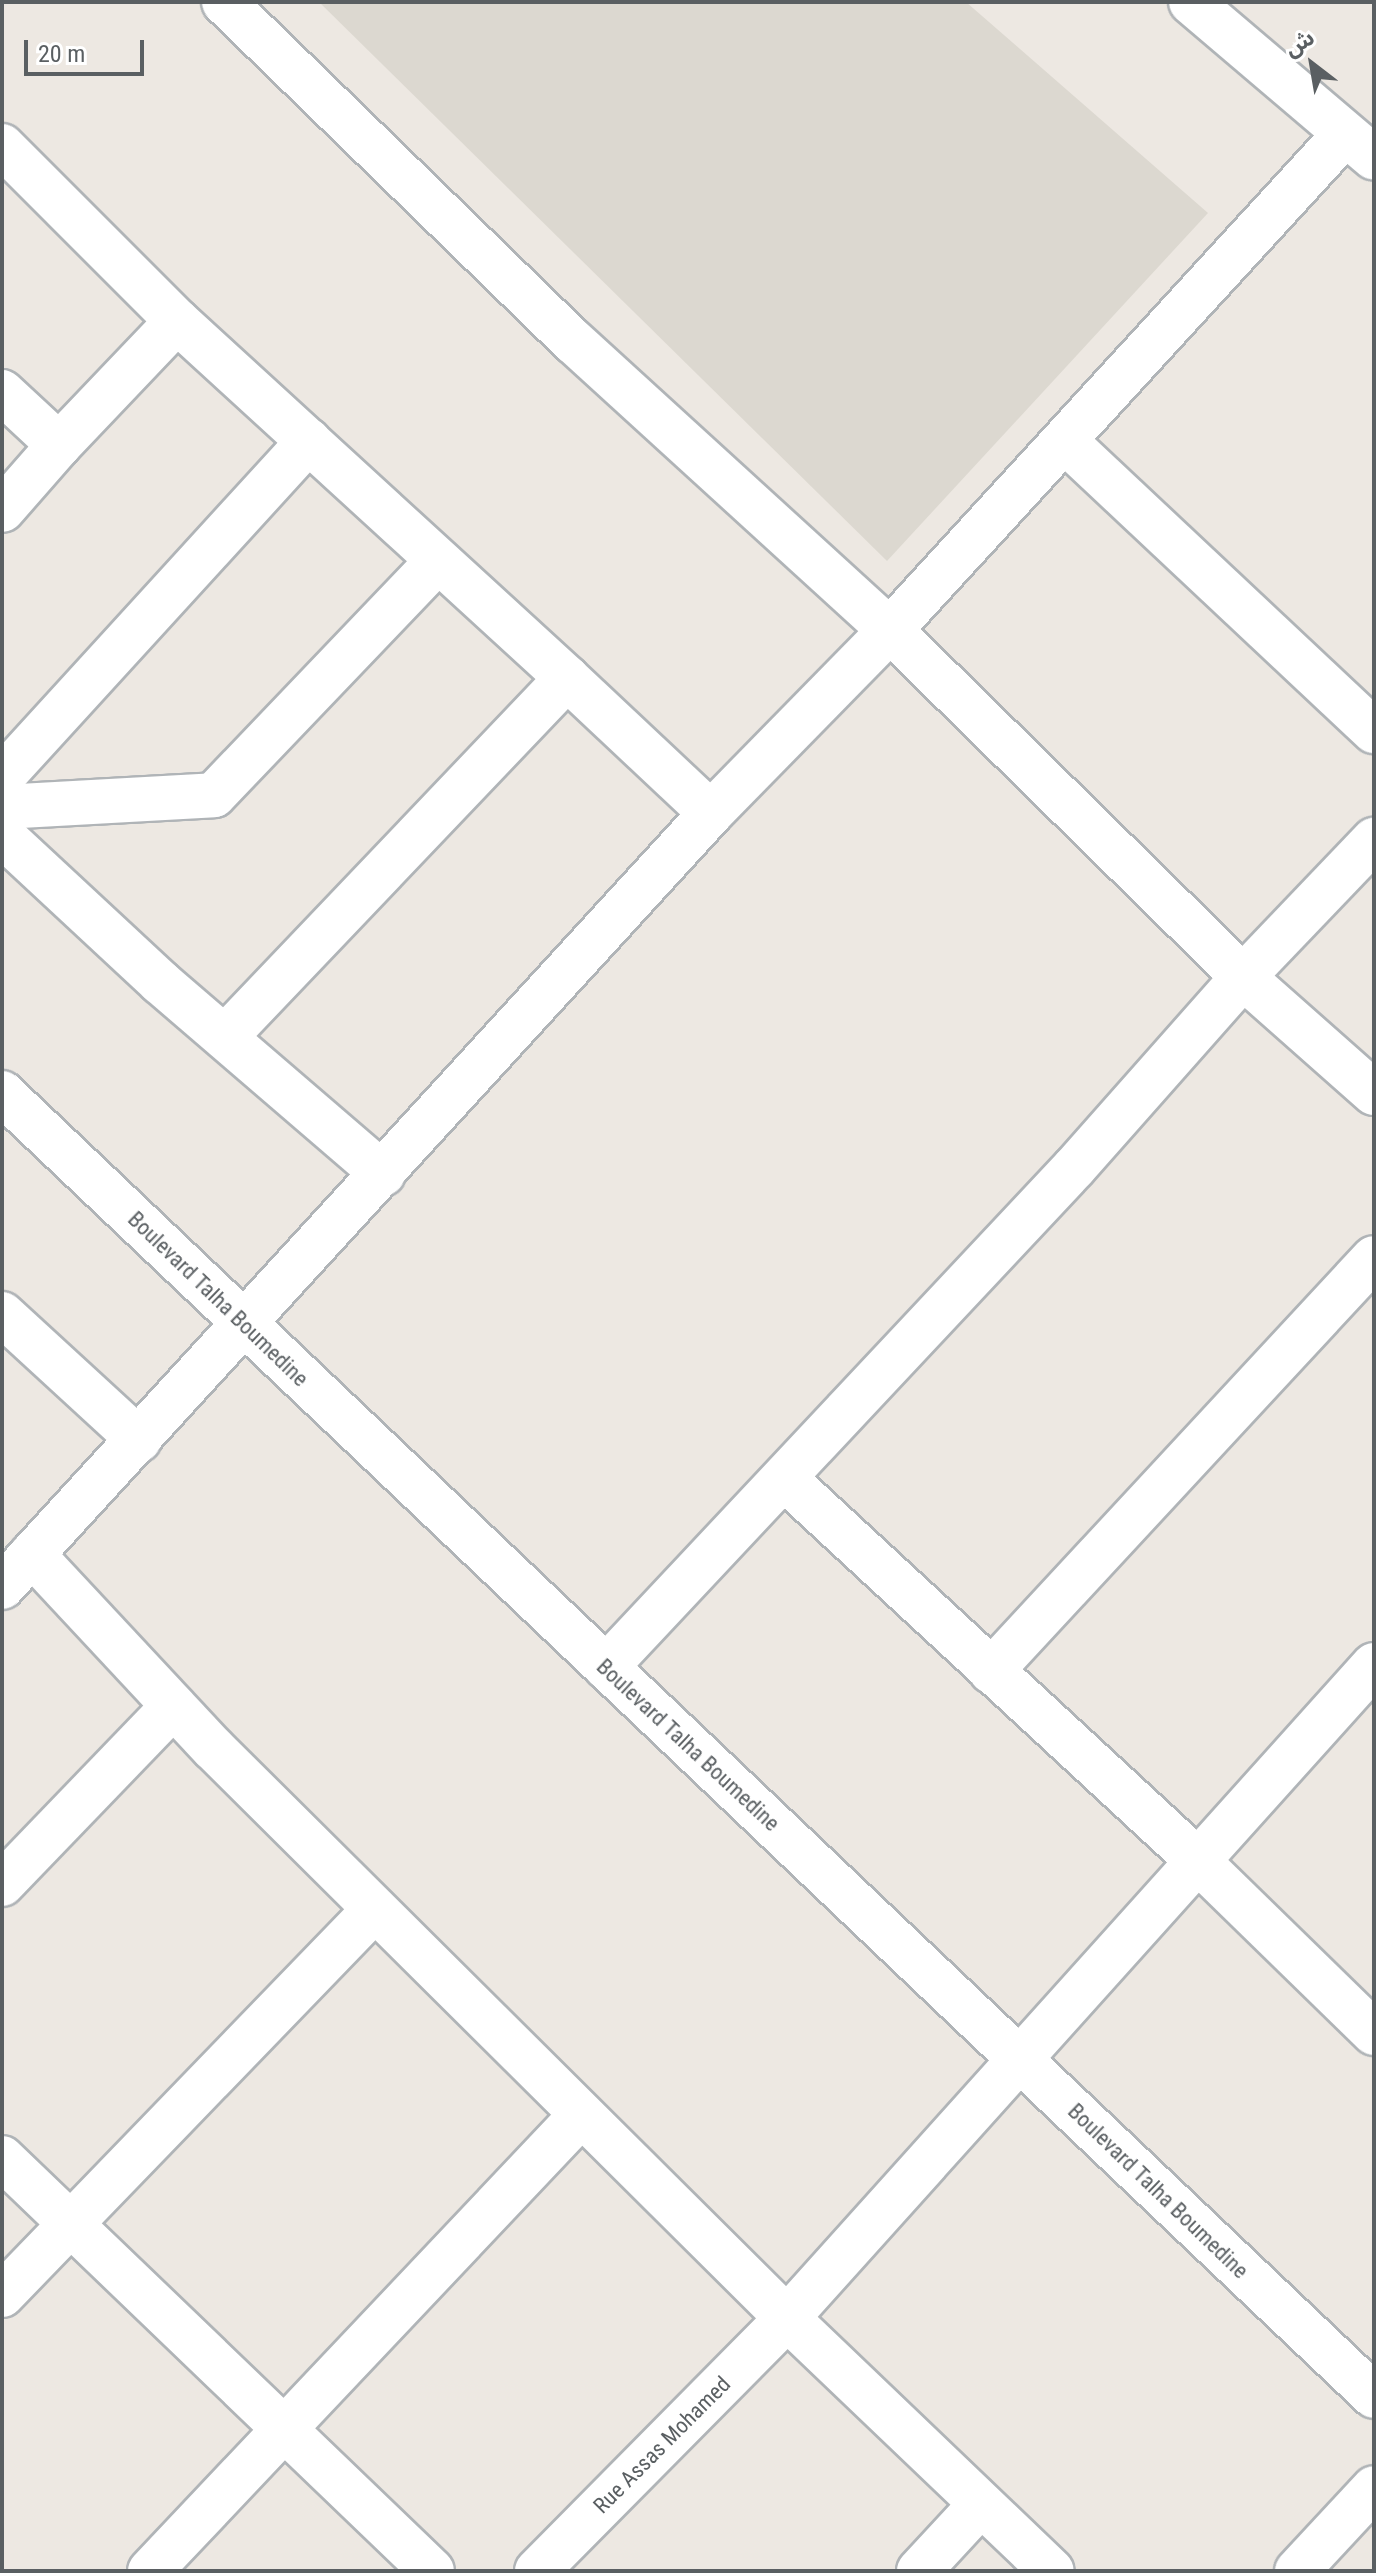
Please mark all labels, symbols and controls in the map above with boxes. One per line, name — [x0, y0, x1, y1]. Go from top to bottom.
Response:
scale bar — [28, 24, 148, 74]
north arrow — [1272, 24, 1352, 104]
text: ش — [1280, 25, 1319, 61]
text: 20 m — [38, 40, 85, 68]
street label: Boulevard Talha Boumedine — [122, 1206, 314, 1392]
street label: Boulevard Talha Boumedine — [591, 1653, 785, 1837]
street label: Boulevard Talha Boumedine — [1062, 2098, 1254, 2284]
street label: Rue Assas Mohamed — [588, 2371, 736, 2519]

